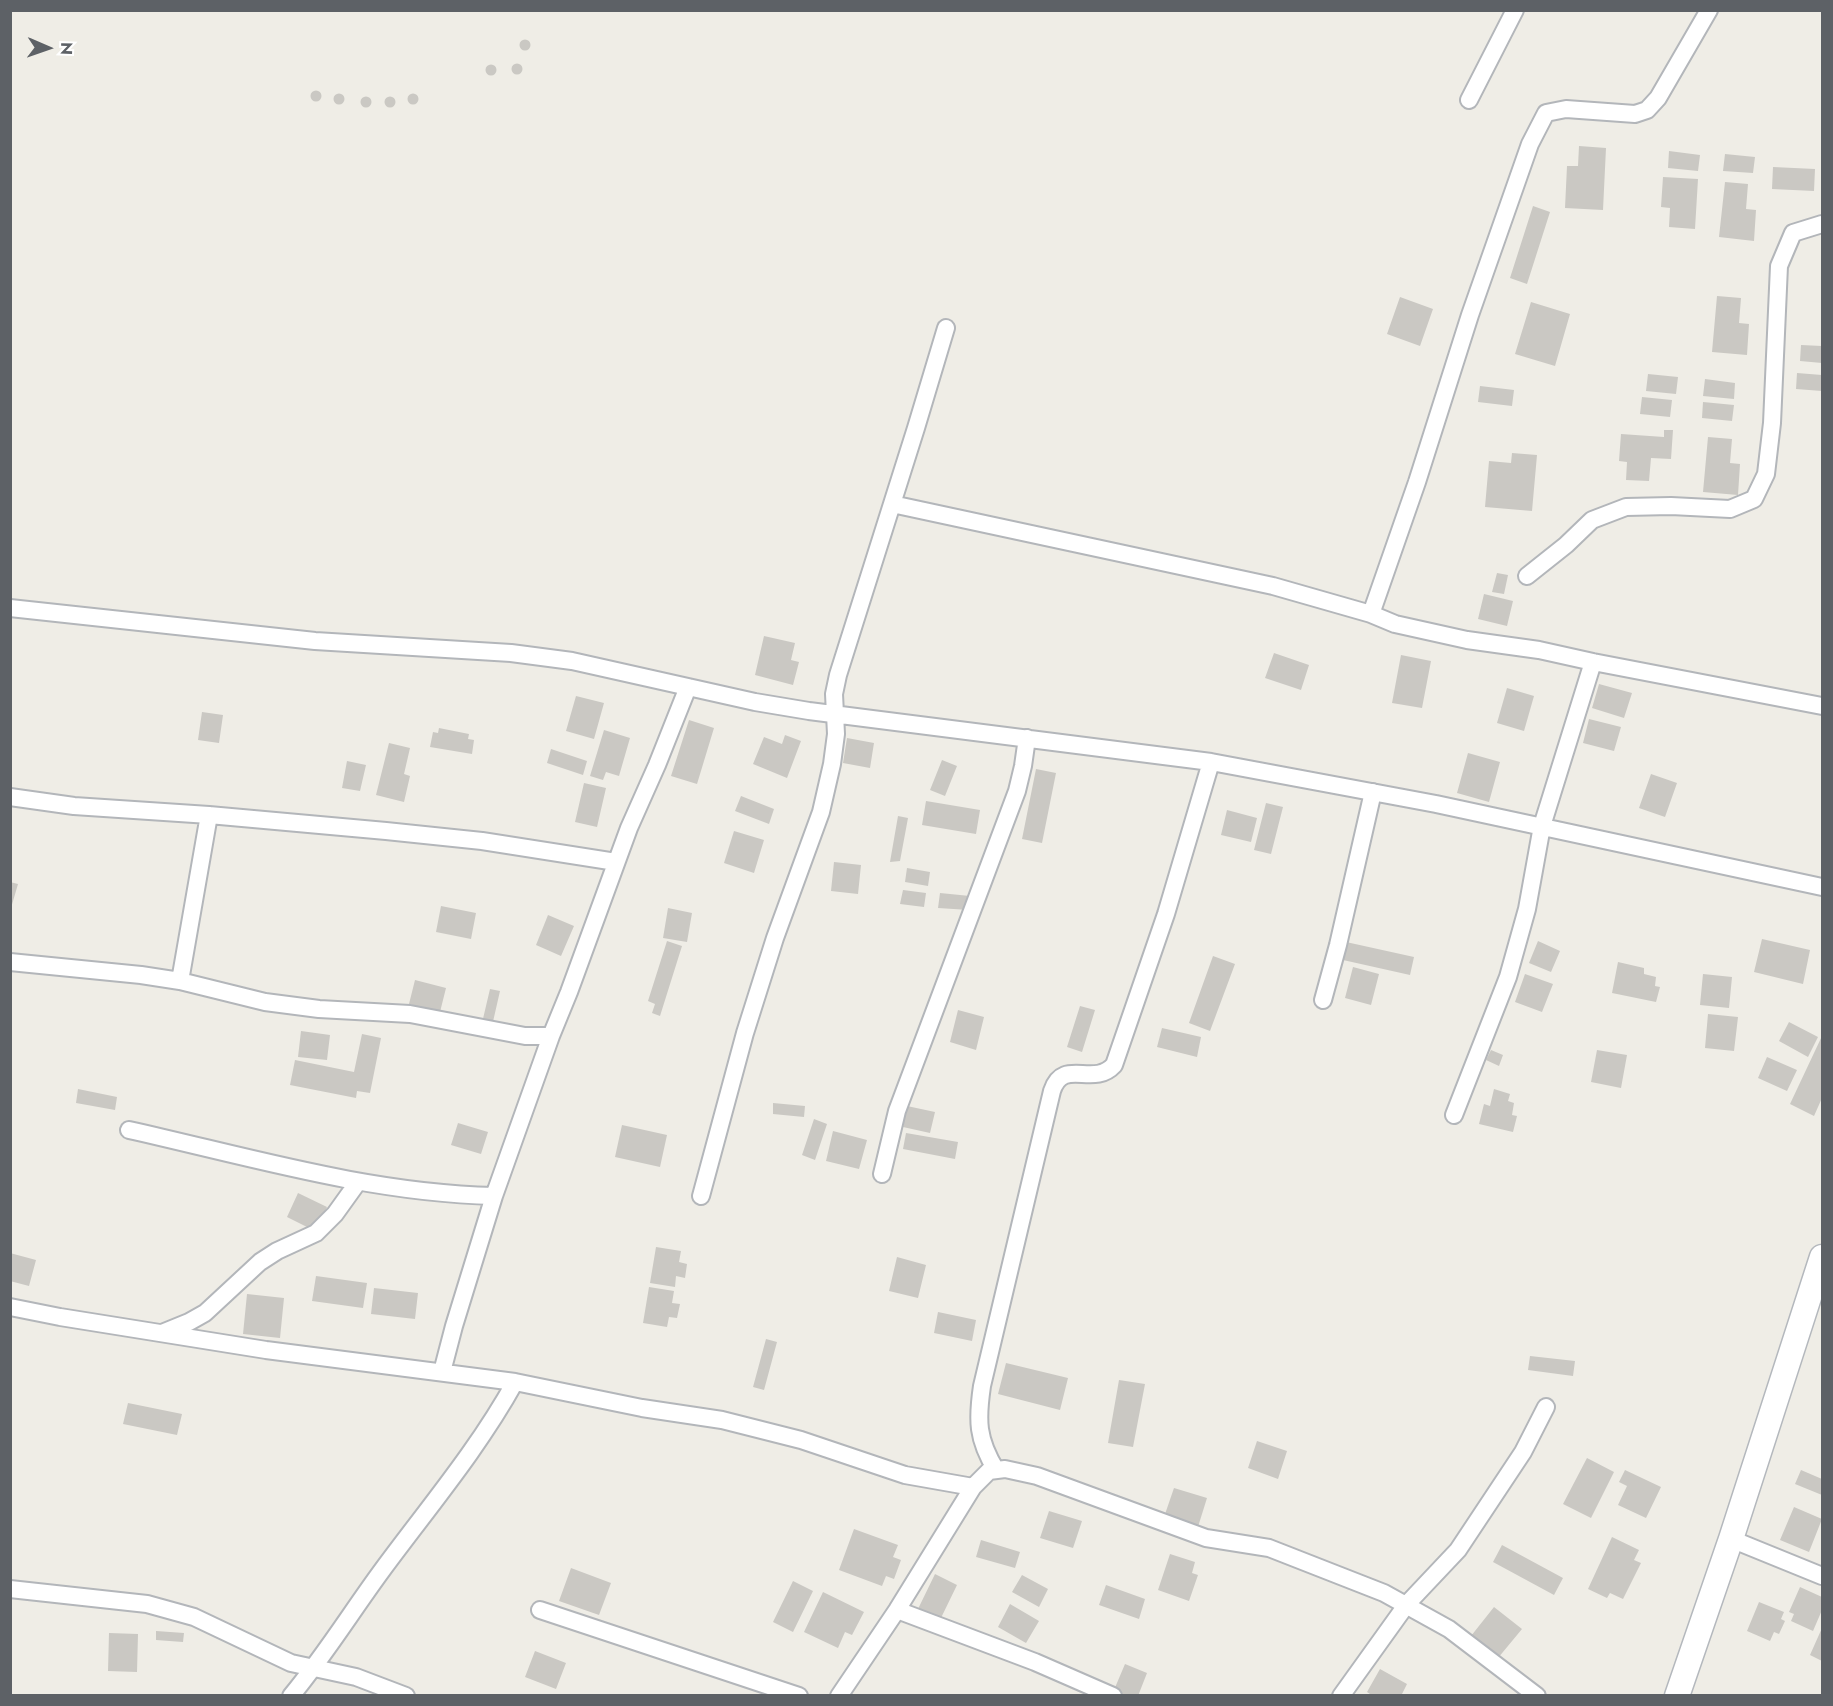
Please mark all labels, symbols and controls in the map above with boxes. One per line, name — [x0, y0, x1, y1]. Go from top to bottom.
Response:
north arrow — [18, 18, 78, 78]
text: N — [55, 42, 78, 55]

